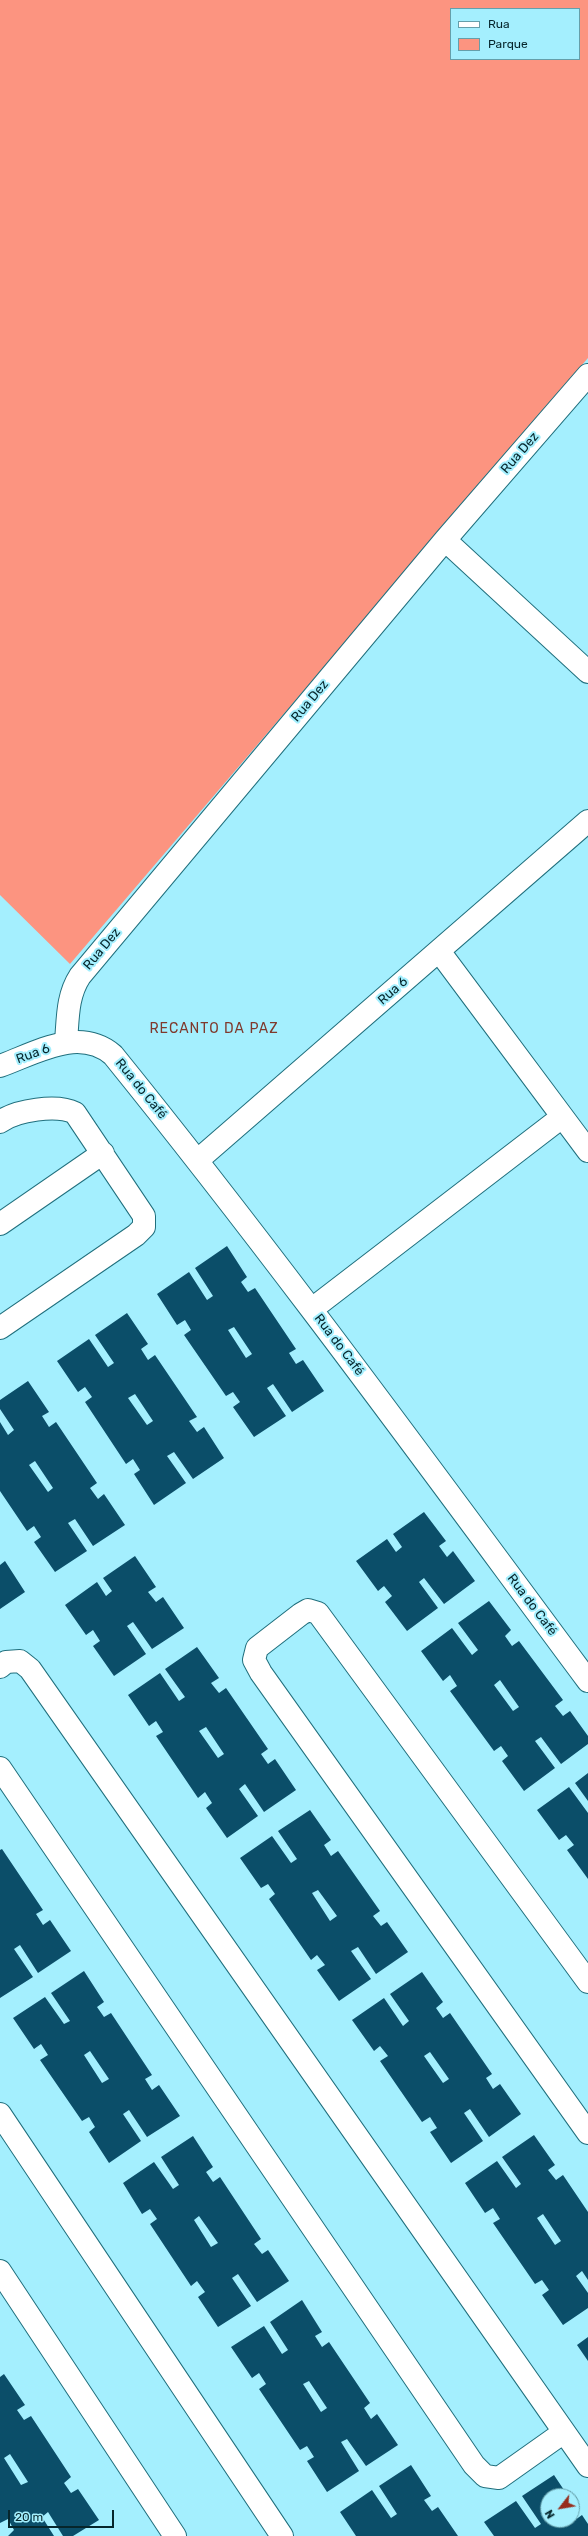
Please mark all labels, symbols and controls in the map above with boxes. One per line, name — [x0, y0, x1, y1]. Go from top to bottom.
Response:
legend — [450, 8, 580, 60]
text: Rua — [488, 17, 510, 31]
text: Parque — [488, 37, 528, 51]
street label: Rua Dez — [498, 429, 542, 477]
street label: Rua Dez — [288, 677, 332, 725]
street label: Rua Dez — [80, 925, 124, 973]
street label: Rua 6 — [375, 974, 411, 1008]
district label: RECANTO DA PAZ — [149, 1021, 279, 1037]
street label: Rua 6 — [14, 1041, 52, 1067]
street label: Rua do Café — [112, 1056, 170, 1122]
street label: Rua do Café — [311, 1311, 367, 1379]
street label: Rua do Café — [504, 1571, 560, 1639]
north arrow — [540, 2488, 580, 2528]
scale bar — [10, 2502, 116, 2528]
text: N — [543, 2507, 558, 2521]
text: 20 m — [15, 2510, 43, 2524]

